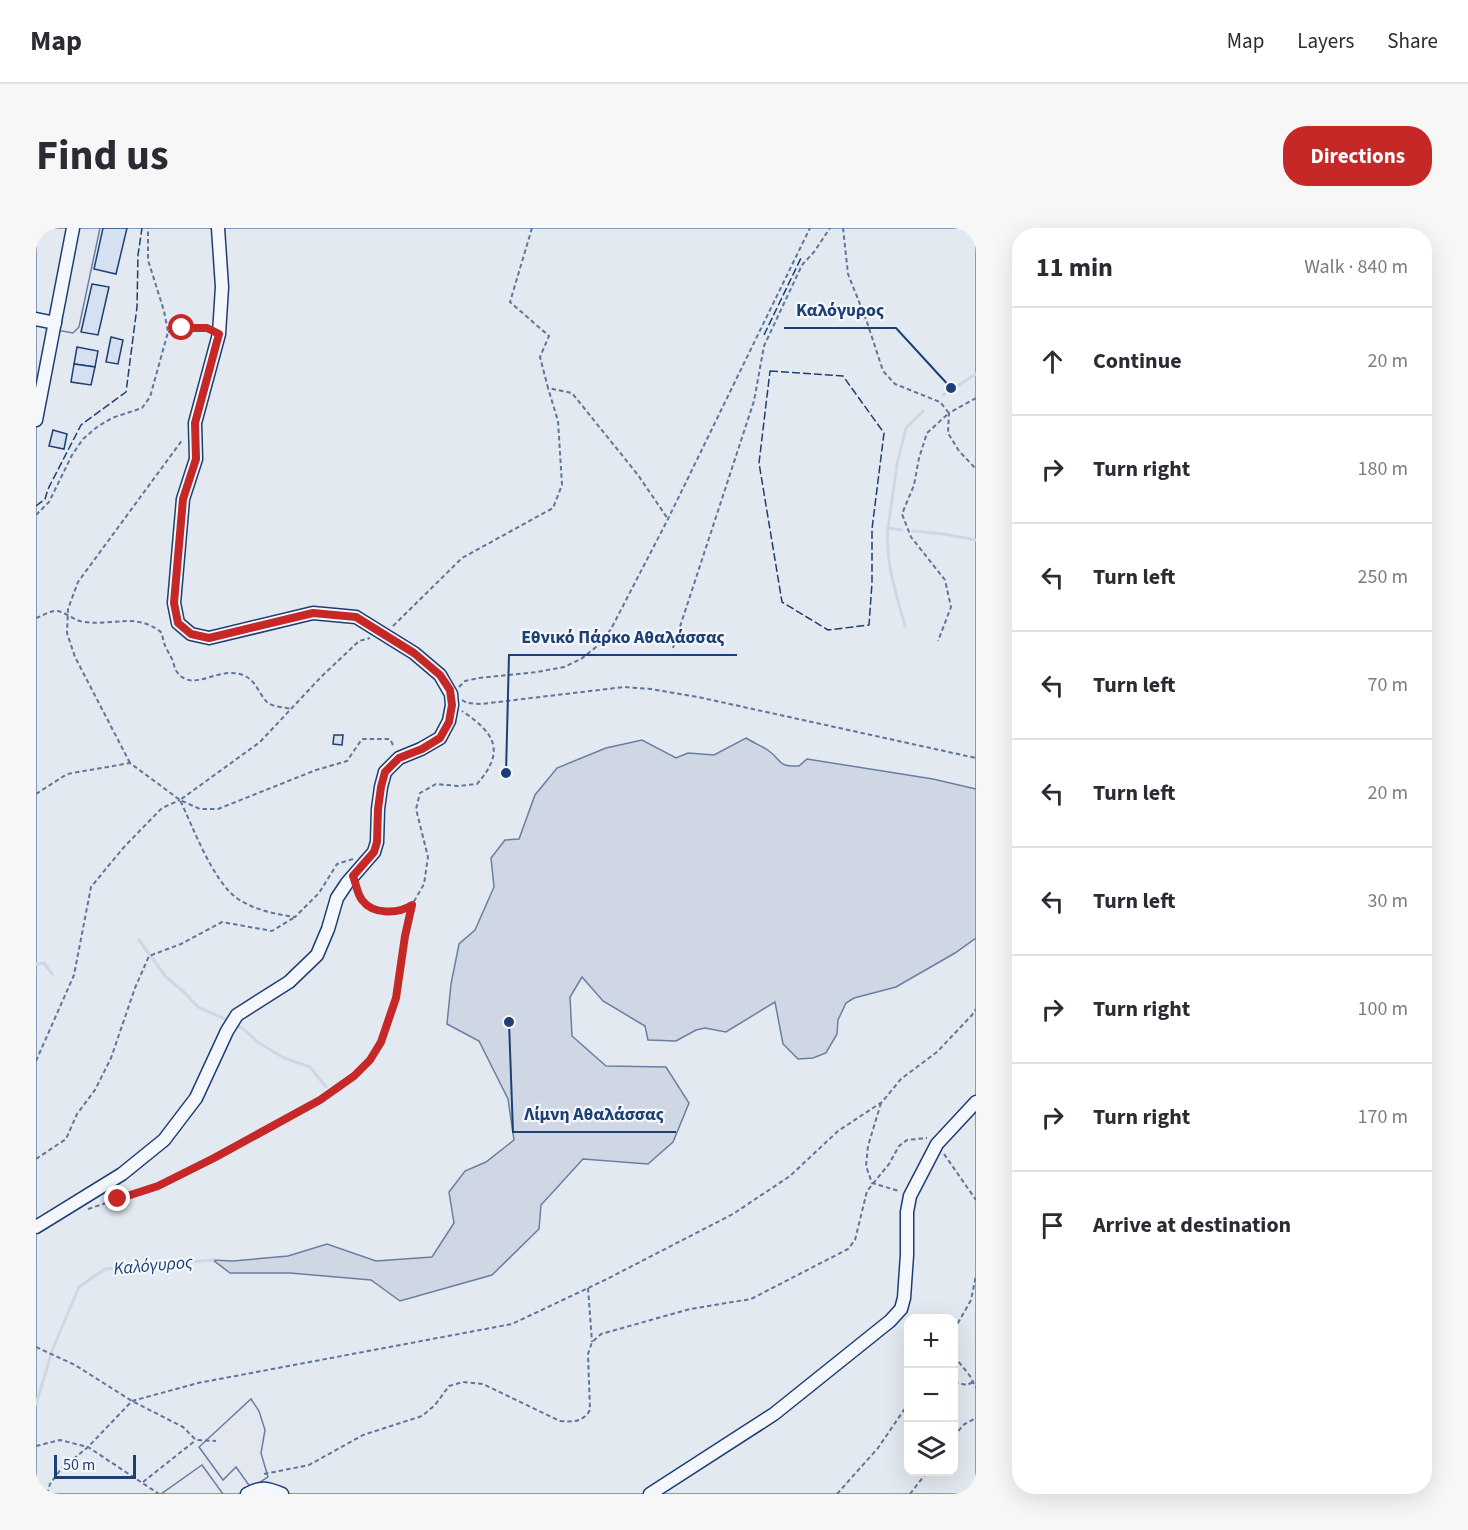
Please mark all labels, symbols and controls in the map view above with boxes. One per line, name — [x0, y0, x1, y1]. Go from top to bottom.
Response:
text: Map — [30, 21, 82, 61]
text: Map — [1227, 26, 1264, 56]
text: Layers — [1297, 26, 1354, 56]
text: Share — [1387, 26, 1438, 56]
text: Find us — [36, 126, 169, 186]
button: Directions — [1283, 126, 1432, 186]
text: 11 min — [1036, 249, 1113, 286]
text: Walk · 840 m — [1304, 253, 1408, 281]
callout: Καλόγυρος — [784, 292, 896, 328]
text: Καλόγυρος — [796, 298, 884, 323]
route start — [168, 314, 194, 340]
icon: ahead — [1036, 345, 1069, 378]
text: Continue — [1093, 345, 1182, 377]
text: 20 m — [1368, 347, 1408, 375]
icon: right — [1036, 453, 1069, 486]
text: Turn right — [1093, 453, 1190, 485]
text: 180 m — [1358, 455, 1408, 483]
icon: left — [1036, 561, 1069, 594]
text: Turn left — [1093, 561, 1175, 593]
text: 250 m — [1358, 563, 1408, 591]
callout: Εθνικό Πάρκο Αθαλάσσας — [509, 619, 737, 655]
text: Εθνικό Πάρκο Αθαλάσσας — [521, 625, 725, 650]
icon: left — [1036, 669, 1069, 702]
text: Turn left — [1093, 669, 1175, 701]
text: 70 m — [1368, 671, 1408, 699]
icon: left — [1036, 777, 1069, 810]
text: Turn left — [1093, 777, 1175, 809]
text: 20 m — [1368, 779, 1408, 807]
icon: left — [1036, 885, 1069, 918]
text: Turn left — [1093, 885, 1175, 917]
text: 30 m — [1368, 887, 1408, 915]
icon: right — [1036, 993, 1069, 1026]
text: Turn right — [1093, 993, 1190, 1025]
text: 100 m — [1358, 995, 1408, 1023]
callout: Λίμνη Αθαλάσσας — [513, 1096, 676, 1132]
icon: right — [1036, 1101, 1069, 1134]
text: Turn right — [1093, 1101, 1190, 1133]
text: Λίμνη Αθαλάσσας — [523, 1102, 664, 1127]
text: 170 m — [1358, 1103, 1408, 1131]
route end — [104, 1185, 130, 1211]
icon: arrive — [1036, 1209, 1069, 1242]
text: Arrive at destination — [1093, 1209, 1291, 1241]
water label: Καλόγυρος — [112, 1250, 194, 1281]
map controls — [904, 1314, 958, 1476]
button: + — [904, 1314, 958, 1368]
button: − — [904, 1368, 958, 1422]
button: layers — [904, 1422, 958, 1476]
scale bar — [54, 1452, 136, 1480]
text: 50 m — [63, 1454, 95, 1476]

